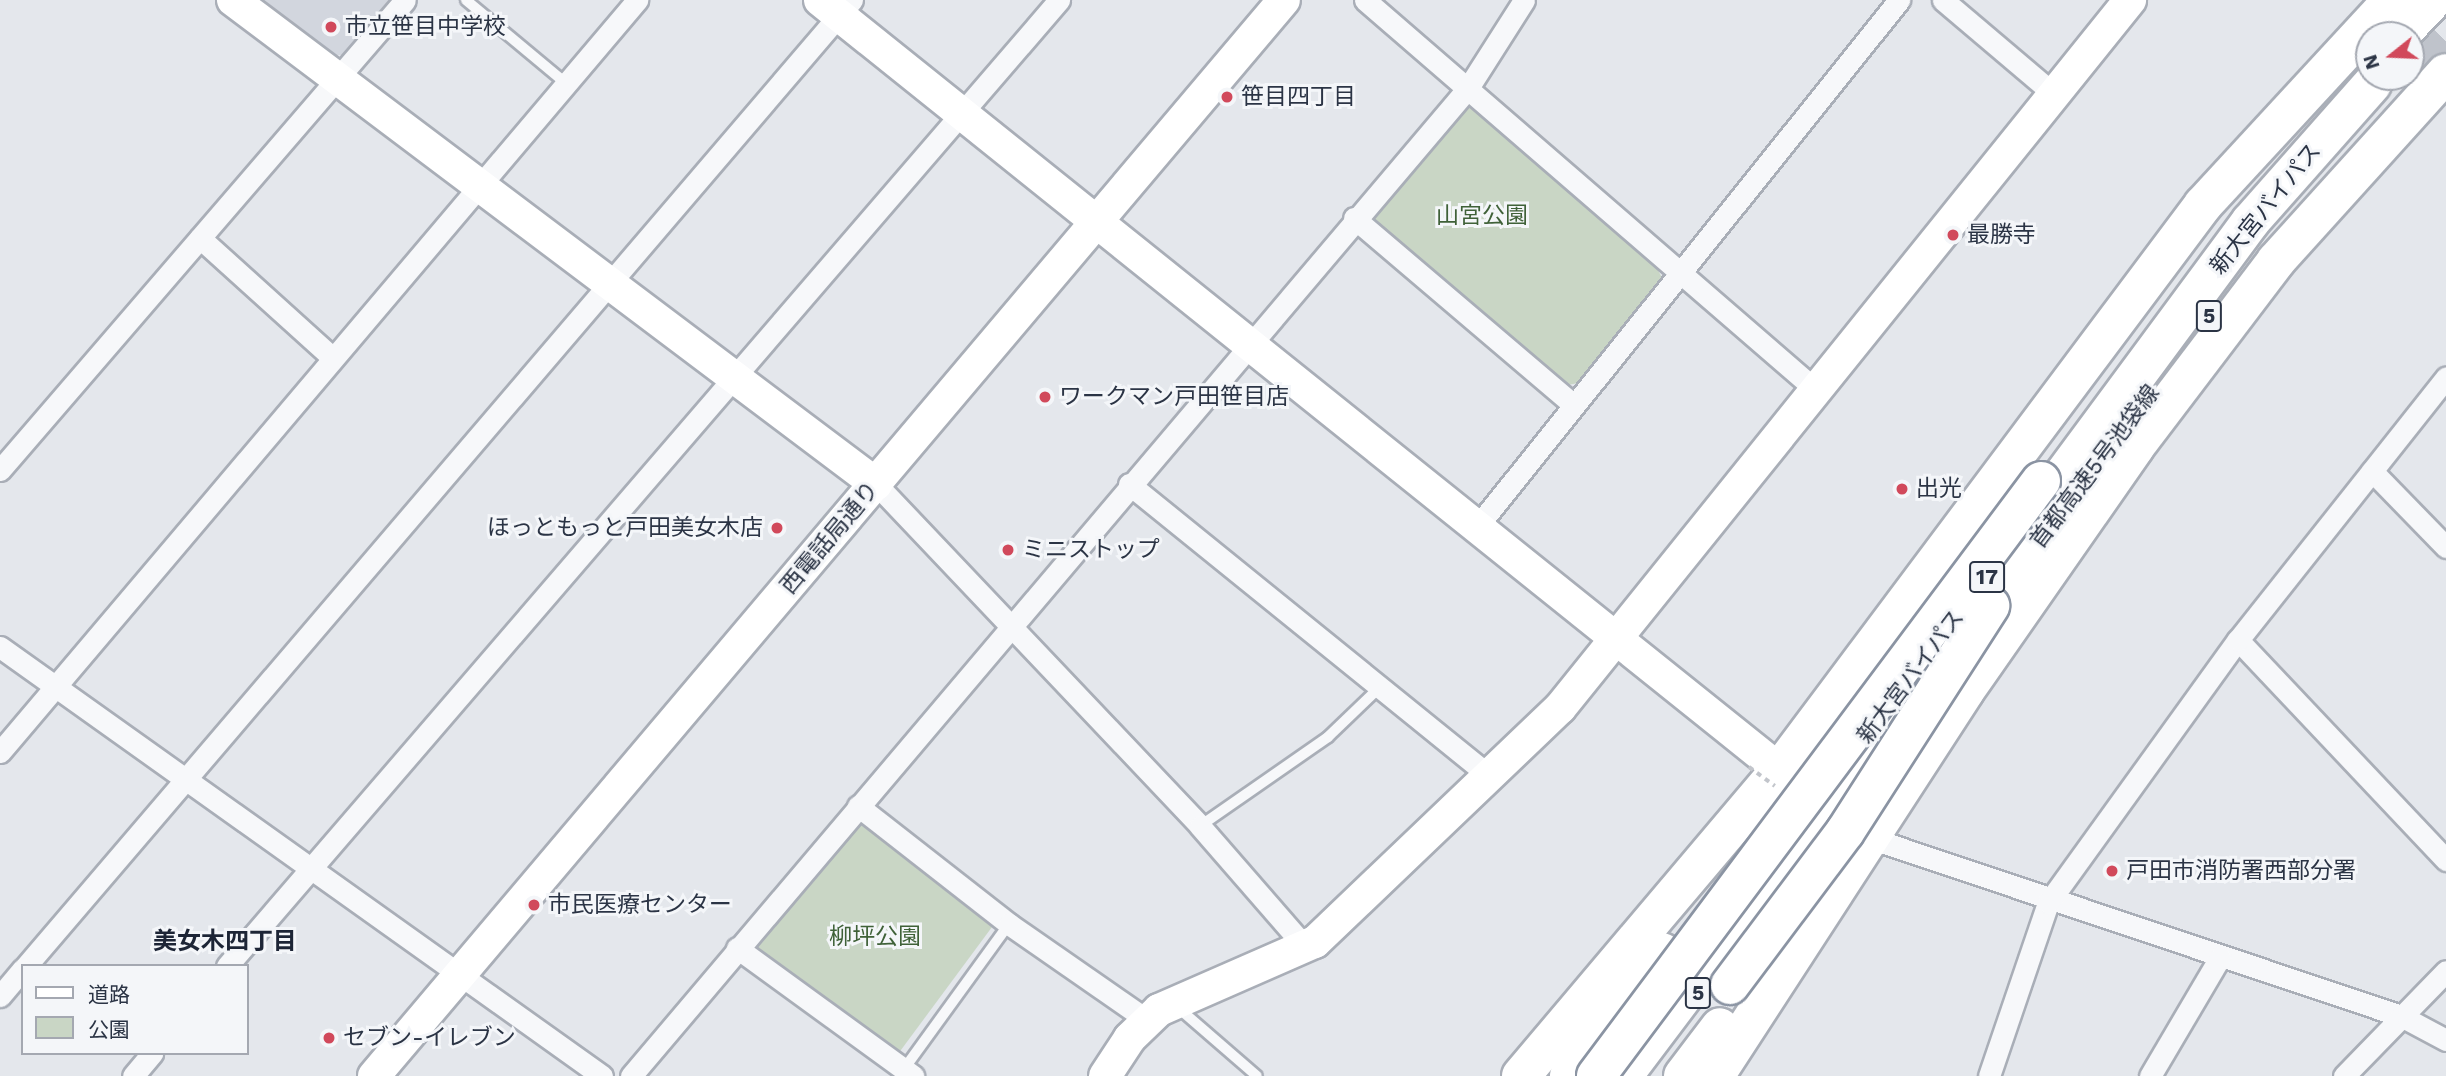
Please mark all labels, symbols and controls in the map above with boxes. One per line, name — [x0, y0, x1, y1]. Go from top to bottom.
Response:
place label: 市立笹目中学校 — [345, 13, 506, 41]
marker: 市立笹目中学校 — [323, 19, 339, 35]
north arrow — [2355, 21, 2425, 91]
text: N — [2358, 52, 2385, 72]
place label: 笹目四丁目 — [1241, 83, 1356, 111]
marker: 笹目四丁目 — [1219, 89, 1235, 105]
street label: 新大宮バイパス — [2205, 138, 2327, 280]
park label: 山宮公園 — [1436, 202, 1528, 230]
place label: 最勝寺 — [1967, 221, 2036, 249]
marker: 最勝寺 — [1945, 227, 1961, 243]
road number: 5 — [2195, 298, 2223, 334]
street label: 首都高速5号池袋線 — [2025, 380, 2165, 554]
place label: ワークマン戸田笹目店 — [1059, 383, 1289, 411]
marker: ワークマン戸田笹目店 — [1037, 389, 1053, 405]
place label: 出光 — [1916, 475, 1962, 503]
street label: 西電話局通り — [775, 476, 885, 600]
marker: 出光 — [1894, 481, 1910, 497]
place label: ほっともっと戸田美女木店 — [487, 514, 763, 542]
marker: ほっともっと戸田美女木店 — [769, 520, 785, 536]
place label: ミニストップ — [1022, 536, 1160, 564]
marker: ミニストップ — [1000, 542, 1016, 558]
road number: 17 — [1968, 560, 2006, 594]
street label: 新大宮バイパス — [1852, 604, 1970, 750]
place label: 戸田市消防署西部分署 — [2126, 857, 2356, 885]
marker: 戸田市消防署西部分署 — [2104, 863, 2120, 879]
place label: 市民医療センター — [548, 891, 732, 919]
marker: 市民医療センター — [526, 897, 542, 913]
park label: 柳坪公園 — [829, 923, 921, 951]
district label: 美女木四丁目 — [153, 928, 297, 956]
legend — [21, 964, 248, 1055]
road number: 5 — [1684, 976, 1712, 1010]
text: 道路 — [88, 982, 130, 1007]
text: 公園 — [88, 1017, 130, 1042]
place label: セブン-イレブン — [343, 1024, 516, 1052]
marker: セブン-イレブン — [321, 1030, 337, 1046]

